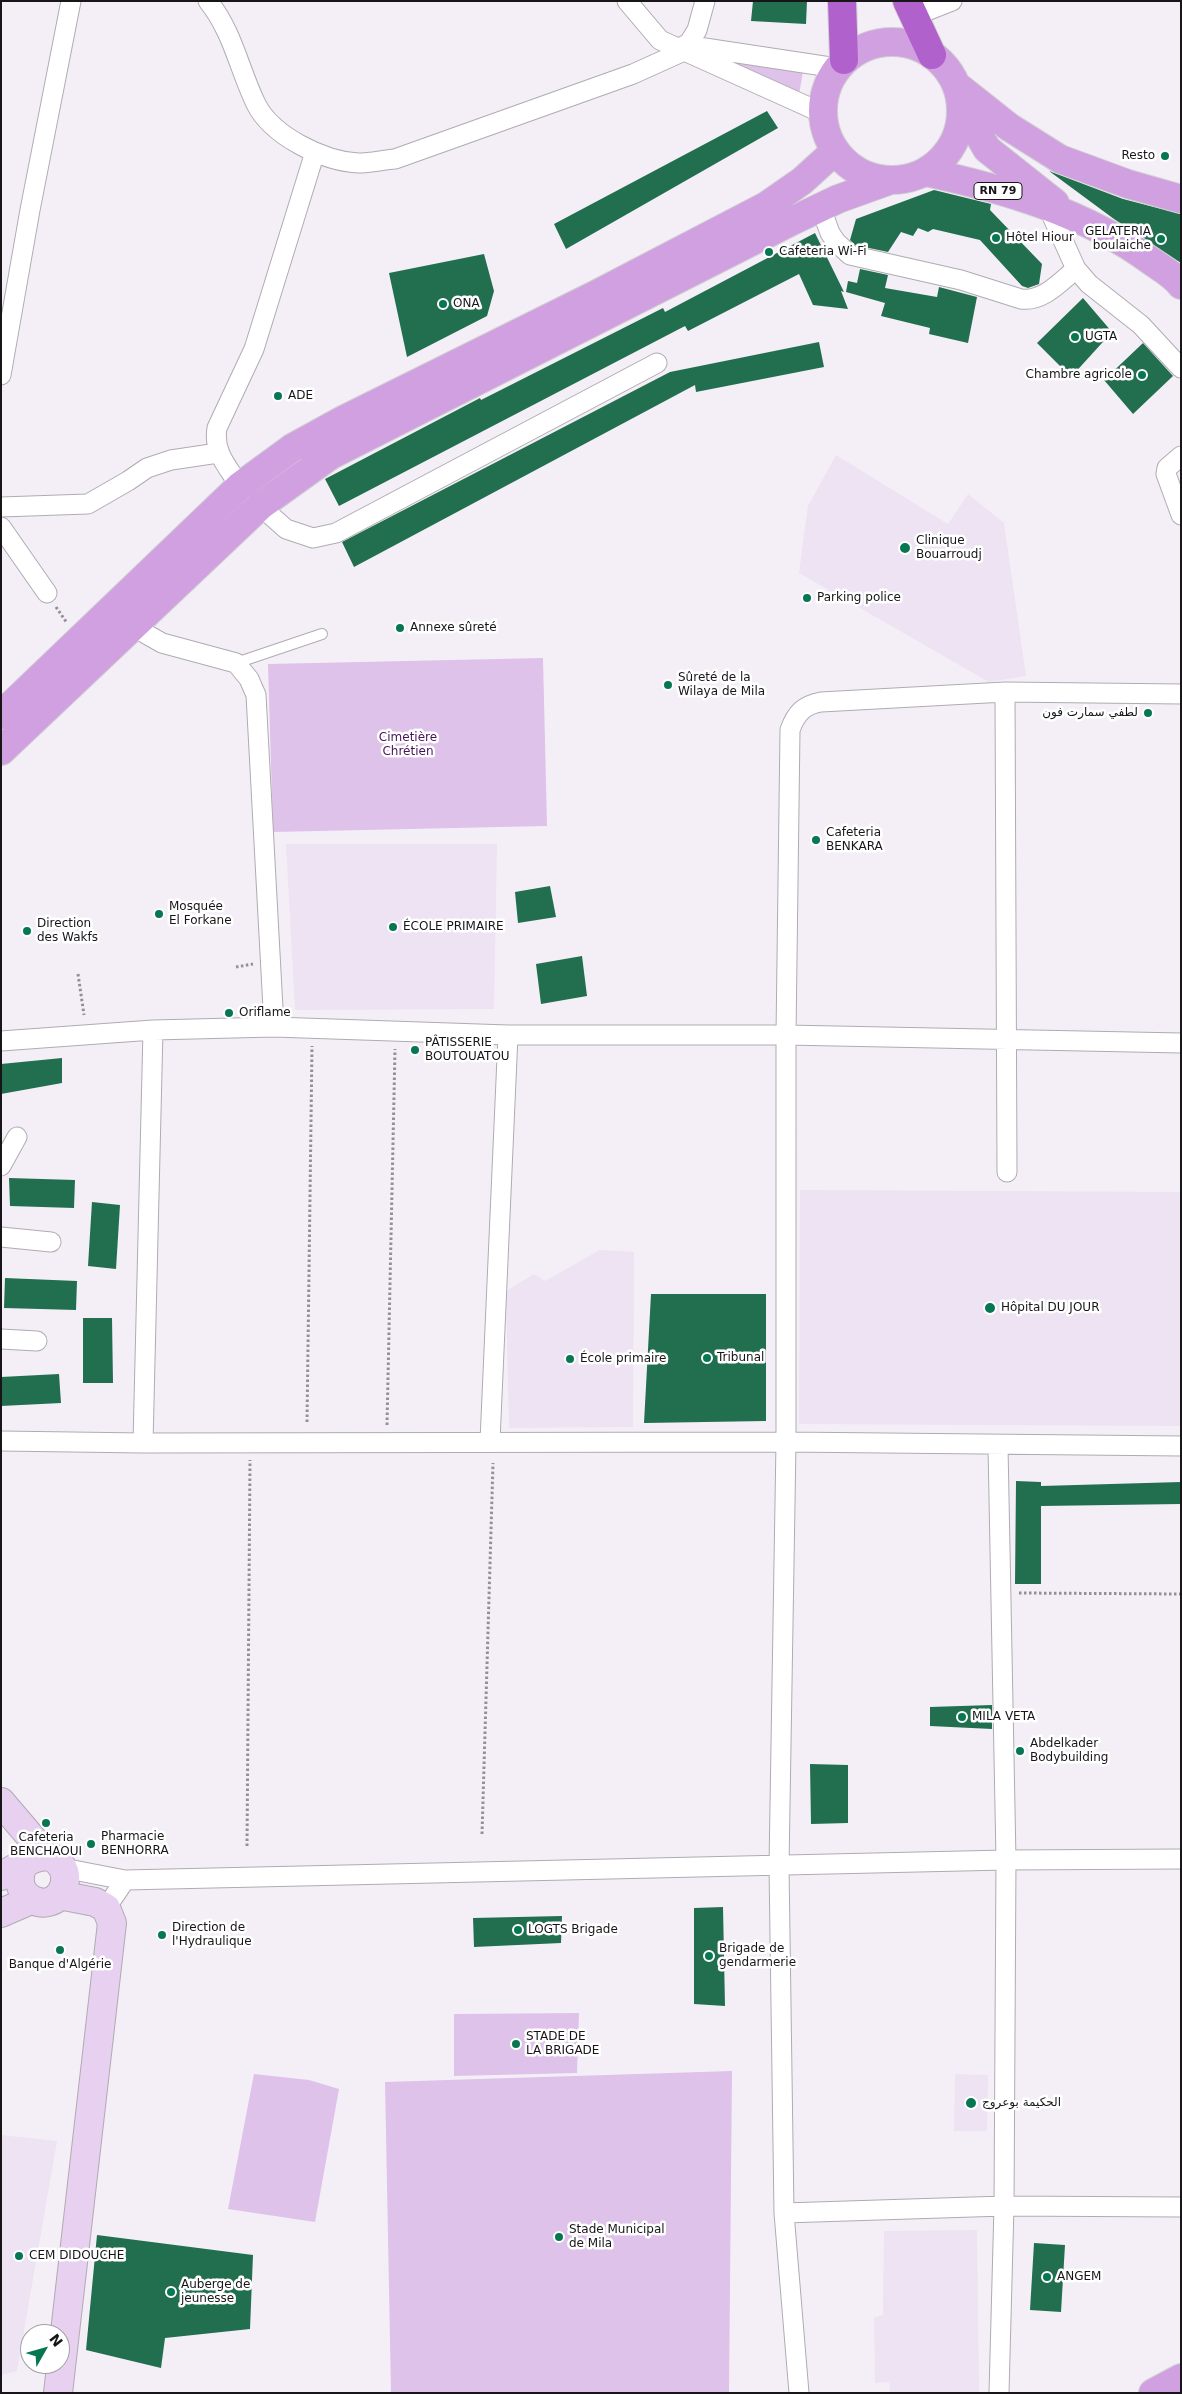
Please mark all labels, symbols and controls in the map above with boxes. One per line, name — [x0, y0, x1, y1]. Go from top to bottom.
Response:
place label: Resto — [1122, 149, 1155, 163]
marker: Resto — [1159, 150, 1171, 162]
road number: RN 79 — [974, 182, 1022, 200]
place label: GELATERIA boulaiche — [1085, 225, 1151, 253]
place label: Hôtel Hiour — [1006, 231, 1074, 245]
marker: Hôtel Hiour — [990, 232, 1002, 244]
marker: GELATERIA boulaiche — [1155, 233, 1167, 245]
place label: Cafeteria Wi-Fi — [779, 245, 866, 259]
marker: Cafeteria Wi-Fi — [763, 246, 775, 258]
place label: ONA — [453, 297, 480, 311]
marker: ONA — [437, 298, 449, 310]
place label: UGTA — [1085, 330, 1117, 344]
marker: UGTA — [1069, 331, 1081, 343]
place label: Chambre agricole — [1026, 368, 1132, 382]
marker: Chambre agricole — [1136, 369, 1148, 381]
place label: ADE — [288, 389, 313, 403]
marker: ADE — [272, 390, 284, 402]
place label: Clinique Bouarroudj — [916, 534, 982, 562]
marker: Clinique Bouarroudj — [898, 541, 912, 555]
place label: Parking police — [817, 591, 901, 605]
marker: Parking police — [801, 592, 813, 604]
place label: Annexe sûreté — [410, 621, 497, 635]
marker: Annexe sûreté — [394, 622, 406, 634]
place label: Sûreté de la Wilaya de Mila — [678, 671, 765, 699]
marker: Sûreté de la Wilaya de Mila — [662, 679, 674, 691]
place label: لطفي سمارت فون — [1042, 706, 1138, 720]
marker: لطفي سمارت فون — [1142, 707, 1154, 719]
park label: Cimetière Chrétien — [379, 731, 437, 759]
place label: Cafeteria BENKARA — [826, 826, 883, 854]
marker: Cafeteria BENKARA — [810, 834, 822, 846]
place label: Mosquée El Forkane — [169, 900, 232, 928]
marker: Mosquée El Forkane — [153, 908, 165, 920]
place label: Direction des Wakfs — [37, 917, 98, 945]
place label: ÉCOLE PRIMAIRE — [403, 920, 504, 934]
marker: ÉCOLE PRIMAIRE — [387, 921, 399, 933]
marker: Direction des Wakfs — [21, 925, 33, 937]
place label: Oriflame — [239, 1006, 291, 1020]
marker: Oriflame — [223, 1007, 235, 1019]
place label: PÂTISSERIE BOUTOUATOU — [425, 1036, 510, 1064]
marker: PÂTISSERIE BOUTOUATOU — [409, 1044, 421, 1056]
marker: Hôpital DU JOUR — [983, 1301, 997, 1315]
place label: Hôpital DU JOUR — [1001, 1301, 1099, 1315]
place label: Tribunal — [717, 1351, 764, 1365]
place label: École primaire — [580, 1352, 666, 1366]
marker: Tribunal — [701, 1352, 713, 1364]
marker: École primaire — [564, 1353, 576, 1365]
place label: MILA VETA — [972, 1710, 1035, 1724]
marker: MILA VETA — [956, 1711, 968, 1723]
place label: Abdelkader Bodybuilding — [1030, 1737, 1108, 1765]
marker: Abdelkader Bodybuilding — [1014, 1745, 1026, 1757]
marker: Cafeteria BENCHAOUI — [40, 1817, 52, 1829]
place label: Pharmacie BENHORRA — [101, 1830, 169, 1858]
place label: Cafeteria BENCHAOUI — [10, 1831, 82, 1859]
marker: Pharmacie BENHORRA — [85, 1838, 97, 1850]
place label: Direction de l'Hydraulique — [172, 1921, 252, 1949]
place label: LOGTS Brigade — [528, 1923, 618, 1937]
marker: LOGTS Brigade — [512, 1924, 524, 1936]
marker: Direction de l'Hydraulique — [156, 1929, 168, 1941]
place label: Brigade de gendarmerie — [719, 1942, 796, 1970]
marker: Banque d'Algérie — [54, 1944, 66, 1956]
marker: Brigade de gendarmerie — [703, 1950, 715, 1962]
place label: Banque d'Algérie — [9, 1958, 111, 1972]
place label: STADE DE LA BRIGADE — [526, 2030, 599, 2058]
marker: STADE DE LA BRIGADE — [510, 2038, 522, 2050]
marker: الحكيمة بوعروج — [964, 2096, 978, 2110]
place label: الحكيمة بوعروج — [982, 2096, 1061, 2110]
place label: Stade Municipal de Mila — [569, 2223, 665, 2251]
marker: Stade Municipal de Mila — [553, 2231, 565, 2243]
place label: CEM DIDOUCHE — [29, 2249, 124, 2263]
marker: CEM DIDOUCHE — [13, 2250, 25, 2262]
place label: ANGEM — [1057, 2270, 1101, 2284]
marker: ANGEM — [1041, 2271, 1053, 2283]
place label: Auberge de jeunesse — [181, 2278, 250, 2306]
marker: Auberge de jeunesse — [165, 2286, 177, 2298]
north arrow — [20, 2324, 70, 2374]
text: N — [46, 2331, 66, 2350]

